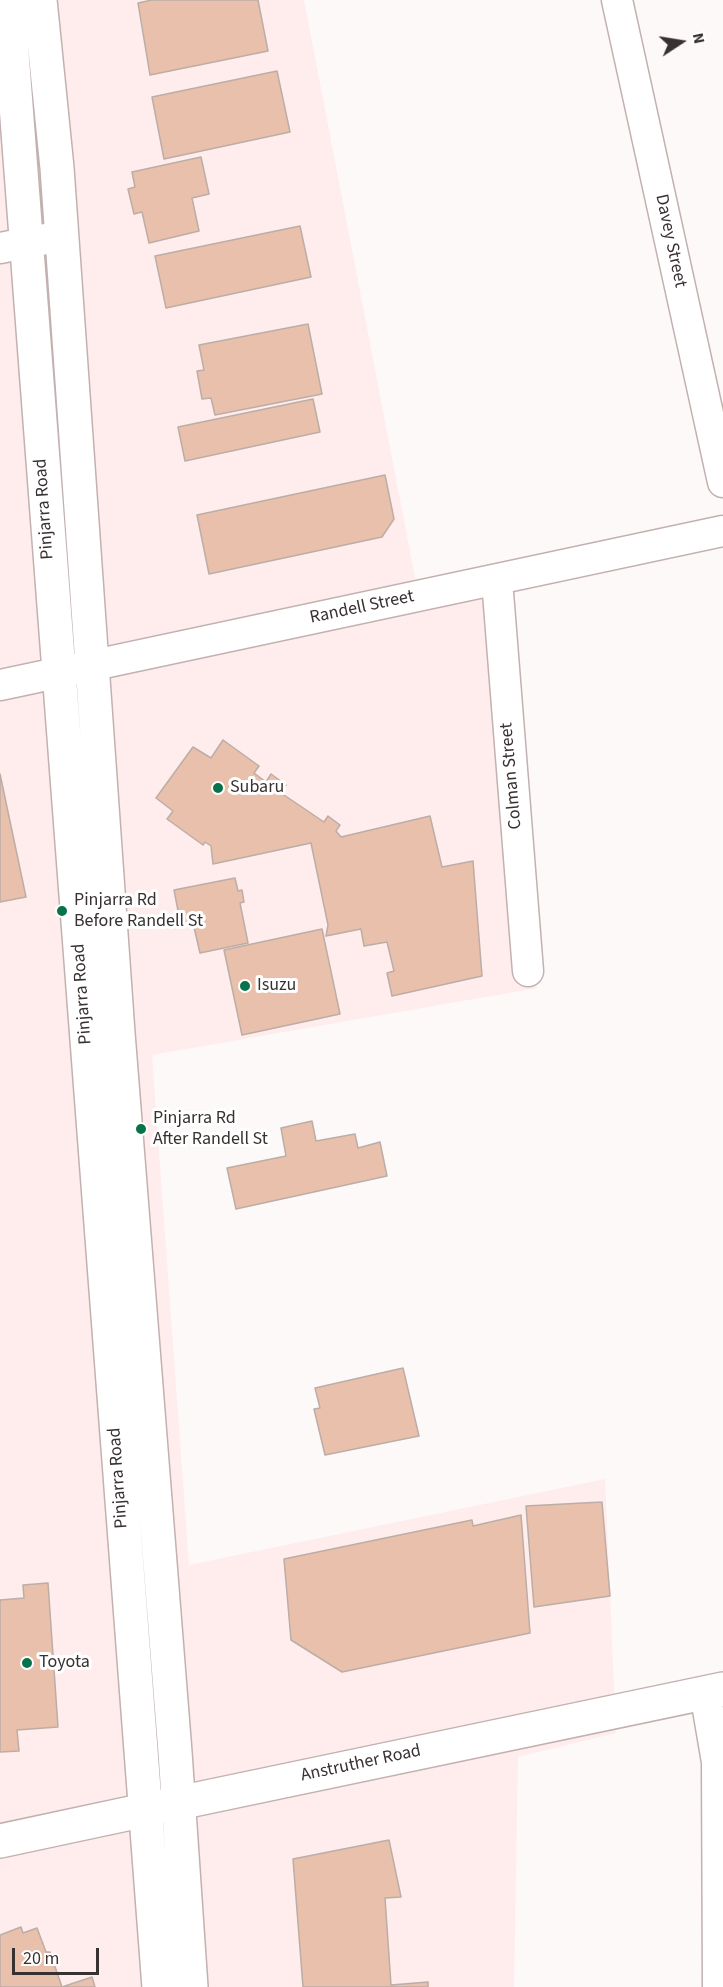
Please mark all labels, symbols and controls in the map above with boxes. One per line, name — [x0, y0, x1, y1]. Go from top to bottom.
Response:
north arrow — [651, 12, 711, 72]
text: N — [687, 31, 710, 46]
street label: Davey Street — [650, 192, 690, 290]
street label: Pinjarra Road — [31, 458, 59, 560]
street label: Randell Street — [308, 586, 416, 630]
street label: Colman Street — [497, 722, 527, 830]
place label: Subaru — [230, 777, 284, 799]
marker: Subaru — [211, 781, 225, 795]
place label: Pinjarra Rd Before Randell St — [74, 890, 203, 932]
marker: Pinjarra Rd Before Randell St — [55, 904, 69, 918]
street label: Pinjarra Road — [69, 943, 97, 1045]
place label: Isuzu — [257, 975, 296, 997]
marker: Isuzu — [238, 979, 252, 993]
place label: Pinjarra Rd After Randell St — [153, 1108, 268, 1150]
marker: Pinjarra Rd After Randell St — [134, 1122, 148, 1136]
street label: Pinjarra Road — [105, 1427, 133, 1529]
place label: Toyota — [39, 1652, 90, 1674]
marker: Toyota — [20, 1656, 34, 1670]
street label: Anstruther Road — [299, 1741, 423, 1787]
scale bar — [15, 1936, 102, 1974]
text: 20 m — [23, 1946, 59, 1971]

